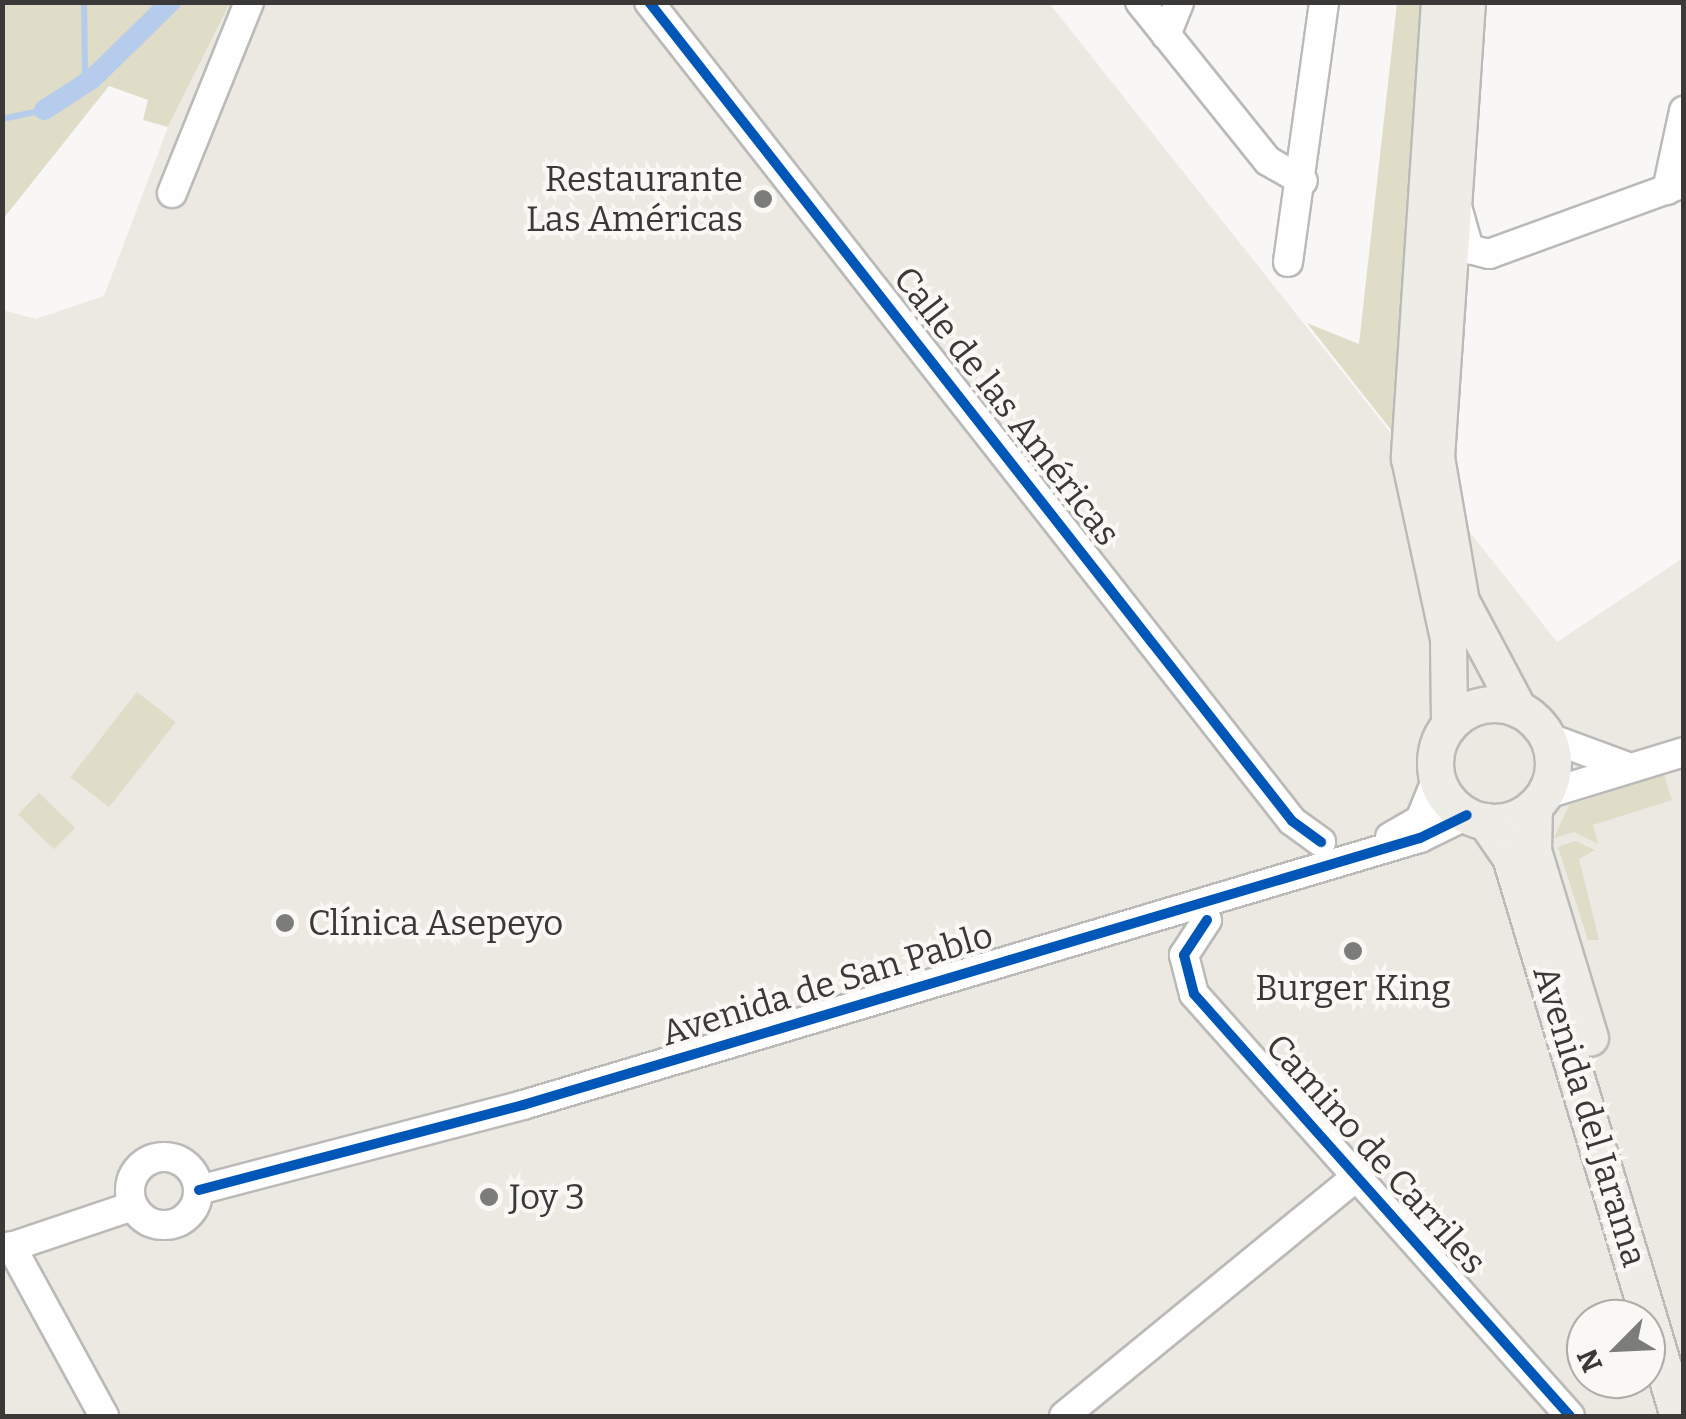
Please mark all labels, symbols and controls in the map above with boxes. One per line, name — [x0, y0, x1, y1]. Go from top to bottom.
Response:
place label: Restaurante Las Américas — [526, 158, 743, 240]
marker: Restaurante Las Américas — [752, 188, 774, 210]
street label: Calle de las Américas — [885, 258, 1129, 554]
place label: Clínica Asepeyo — [308, 902, 563, 944]
marker: Clínica Asepeyo — [272, 910, 298, 936]
street label: Avenida de San Pablo — [656, 914, 998, 1054]
marker: Burger King — [1342, 940, 1364, 962]
street label: Avenida del Jarama — [1524, 961, 1656, 1271]
place label: Burger King — [1255, 967, 1451, 1009]
street label: Camino de Carriles — [1257, 1025, 1495, 1283]
place label: Joy 3 — [509, 1176, 585, 1218]
marker: Joy 3 — [478, 1186, 500, 1208]
north arrow — [1566, 1299, 1666, 1399]
text: N — [1570, 1344, 1609, 1377]

